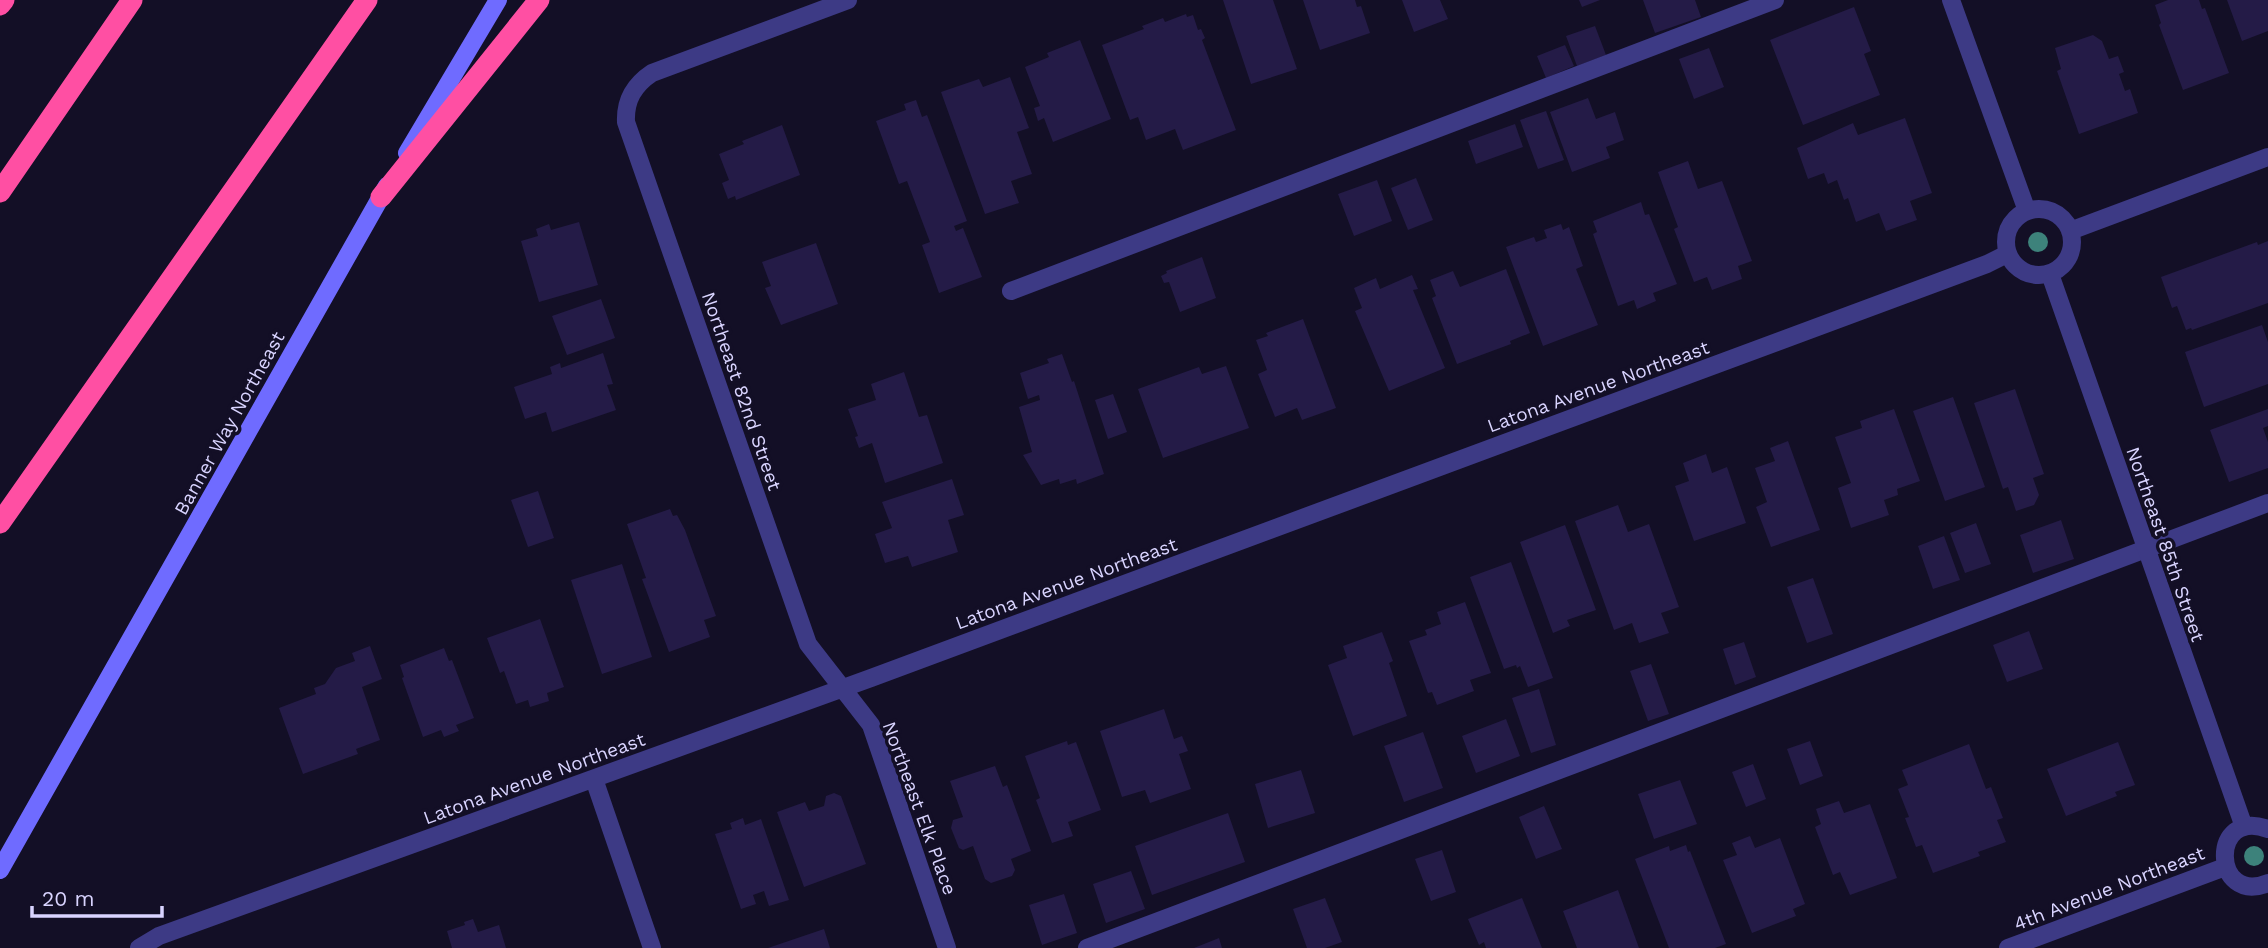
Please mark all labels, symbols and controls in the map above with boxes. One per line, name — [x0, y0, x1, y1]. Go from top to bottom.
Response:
street label: Northeast 82nd Street — [697, 289, 786, 493]
street label: Banner Way Northeast — [169, 327, 290, 519]
street label: Latona Avenue Northeast — [1484, 336, 1712, 437]
street label: Northeast 85th Street — [2121, 444, 2210, 645]
street label: Latona Avenue Northeast — [952, 533, 1180, 634]
street label: Northeast Elk Place — [877, 718, 962, 898]
street label: Latona Avenue Northeast — [420, 728, 648, 829]
street label: 4th Avenue Northeast — [2011, 841, 2208, 935]
scale bar — [32, 874, 161, 918]
text: 20 m — [42, 886, 94, 911]

